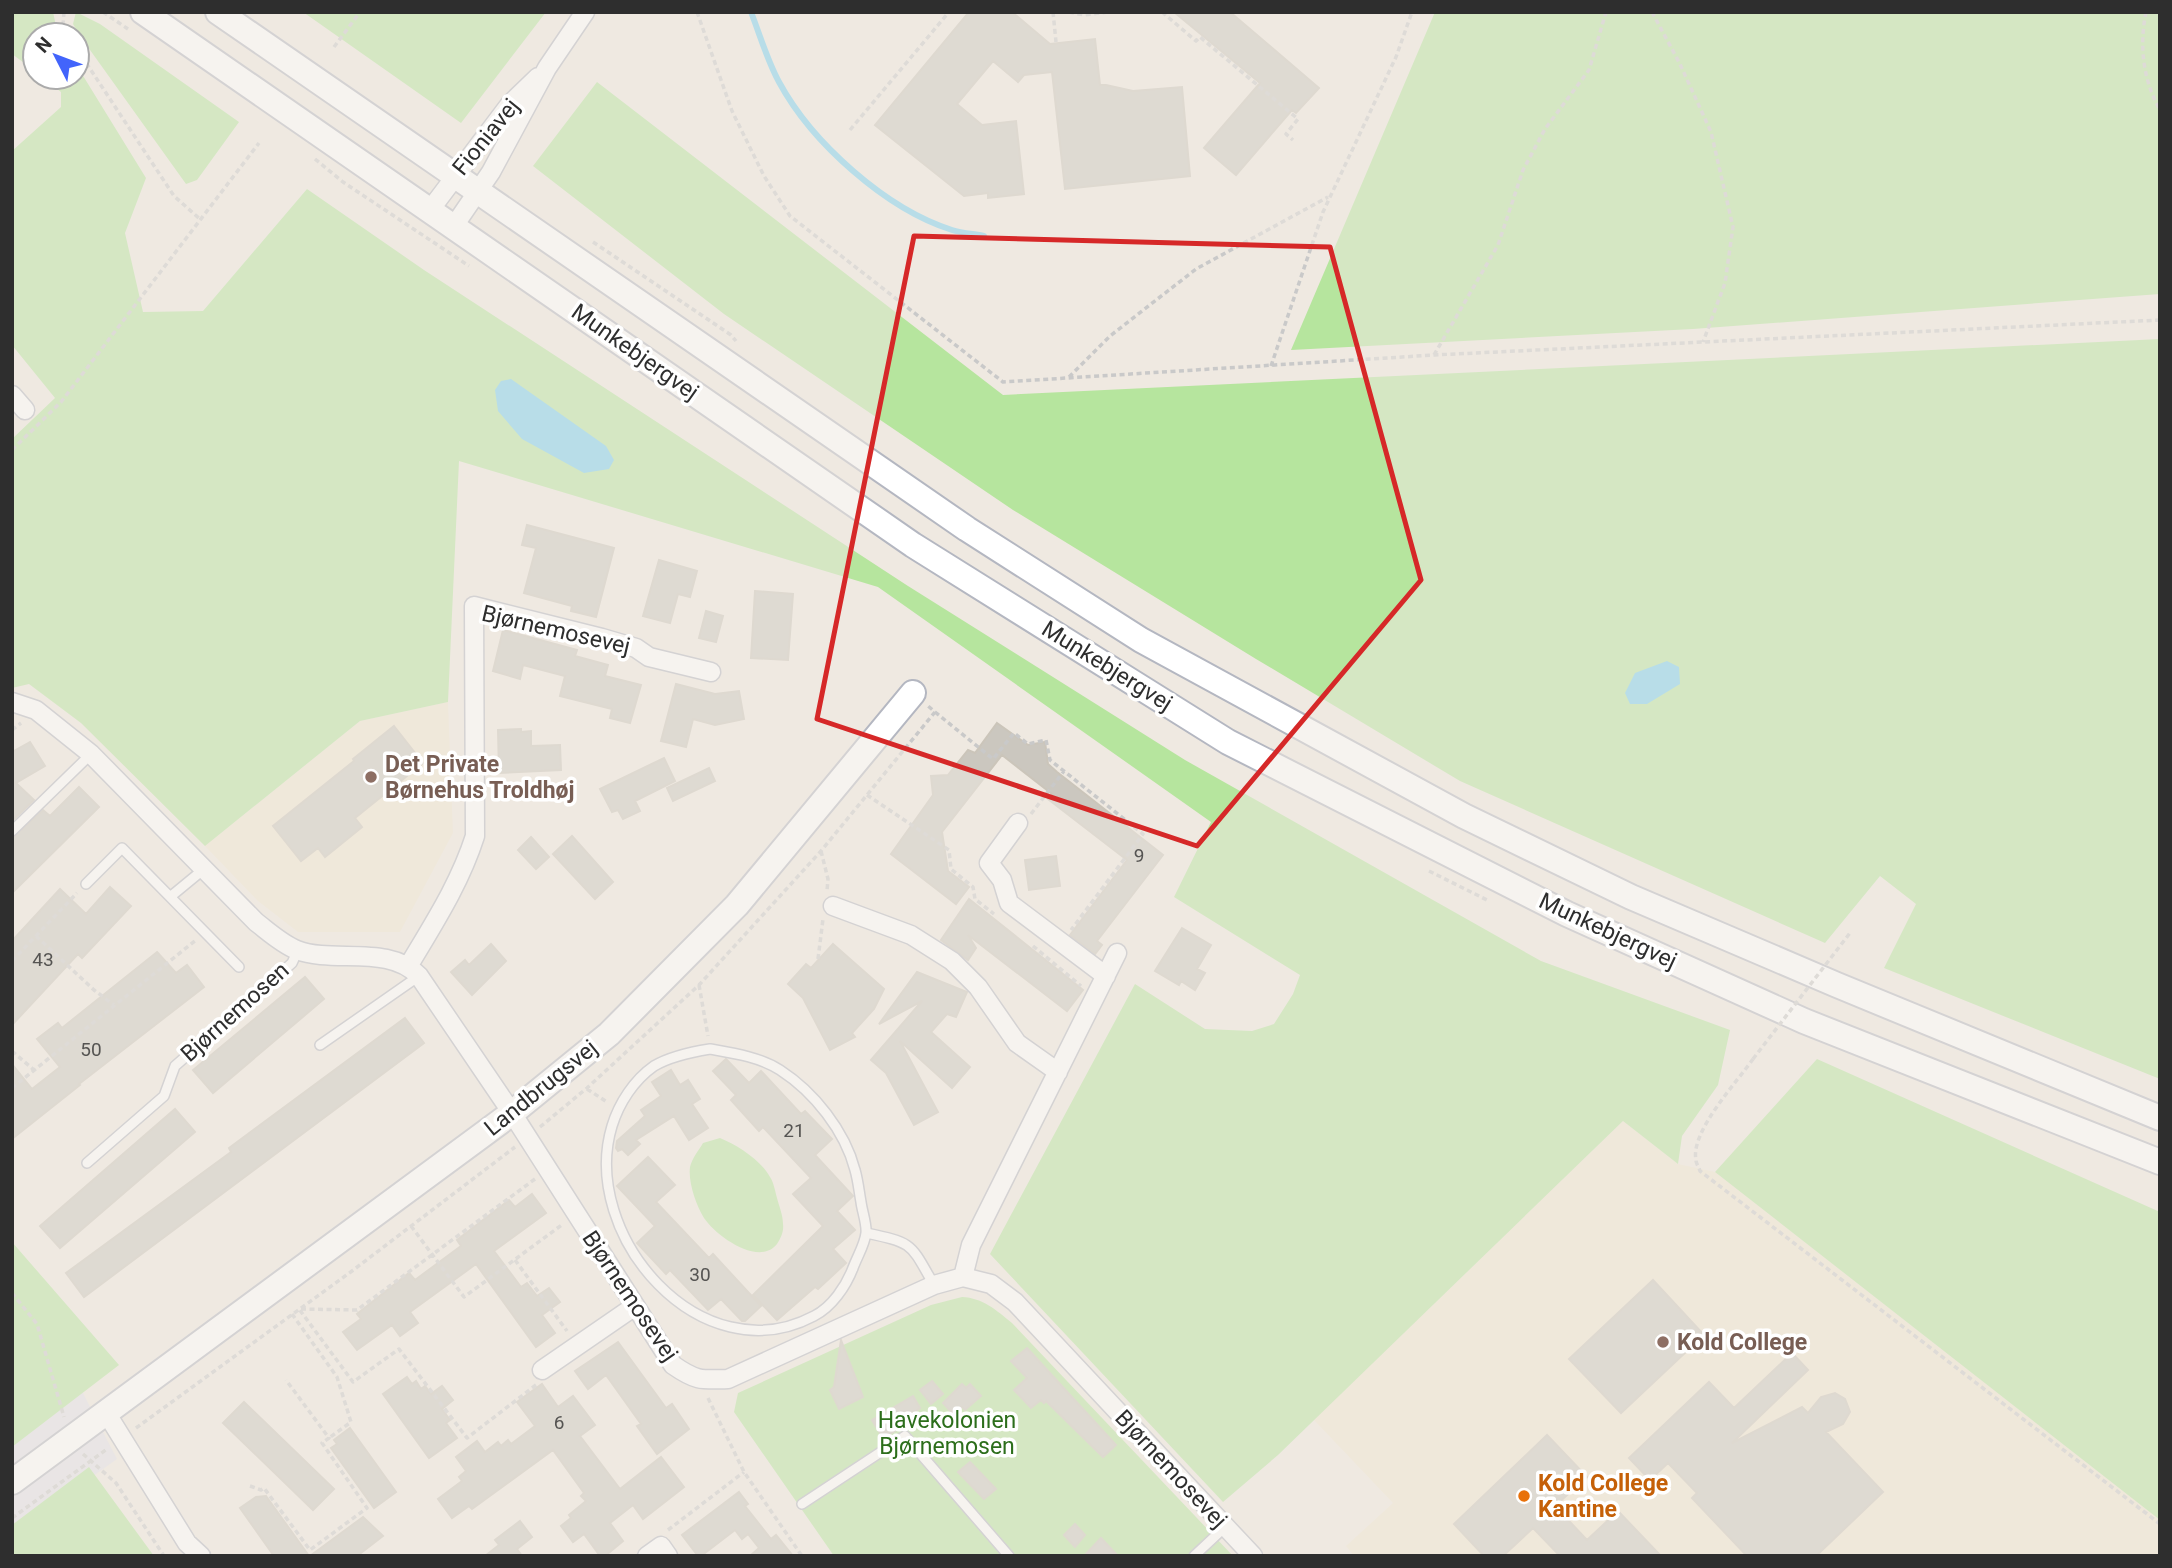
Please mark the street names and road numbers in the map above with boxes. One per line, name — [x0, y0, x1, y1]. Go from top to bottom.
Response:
street label: Fioniavej — [447, 93, 525, 181]
street label: Munkebjergvej — [566, 298, 704, 406]
street label: Bjørnemosevej — [479, 600, 633, 660]
street label: Munkebjergvej — [1037, 615, 1177, 717]
street label: Munkebjergvej — [1535, 887, 1681, 975]
street label: Bjørnemosen — [176, 957, 294, 1067]
street label: Landbrugsvej — [479, 1034, 603, 1142]
street label: Bjørnemosevej — [576, 1226, 684, 1366]
street label: Bjørnemosevej — [1109, 1404, 1233, 1534]

